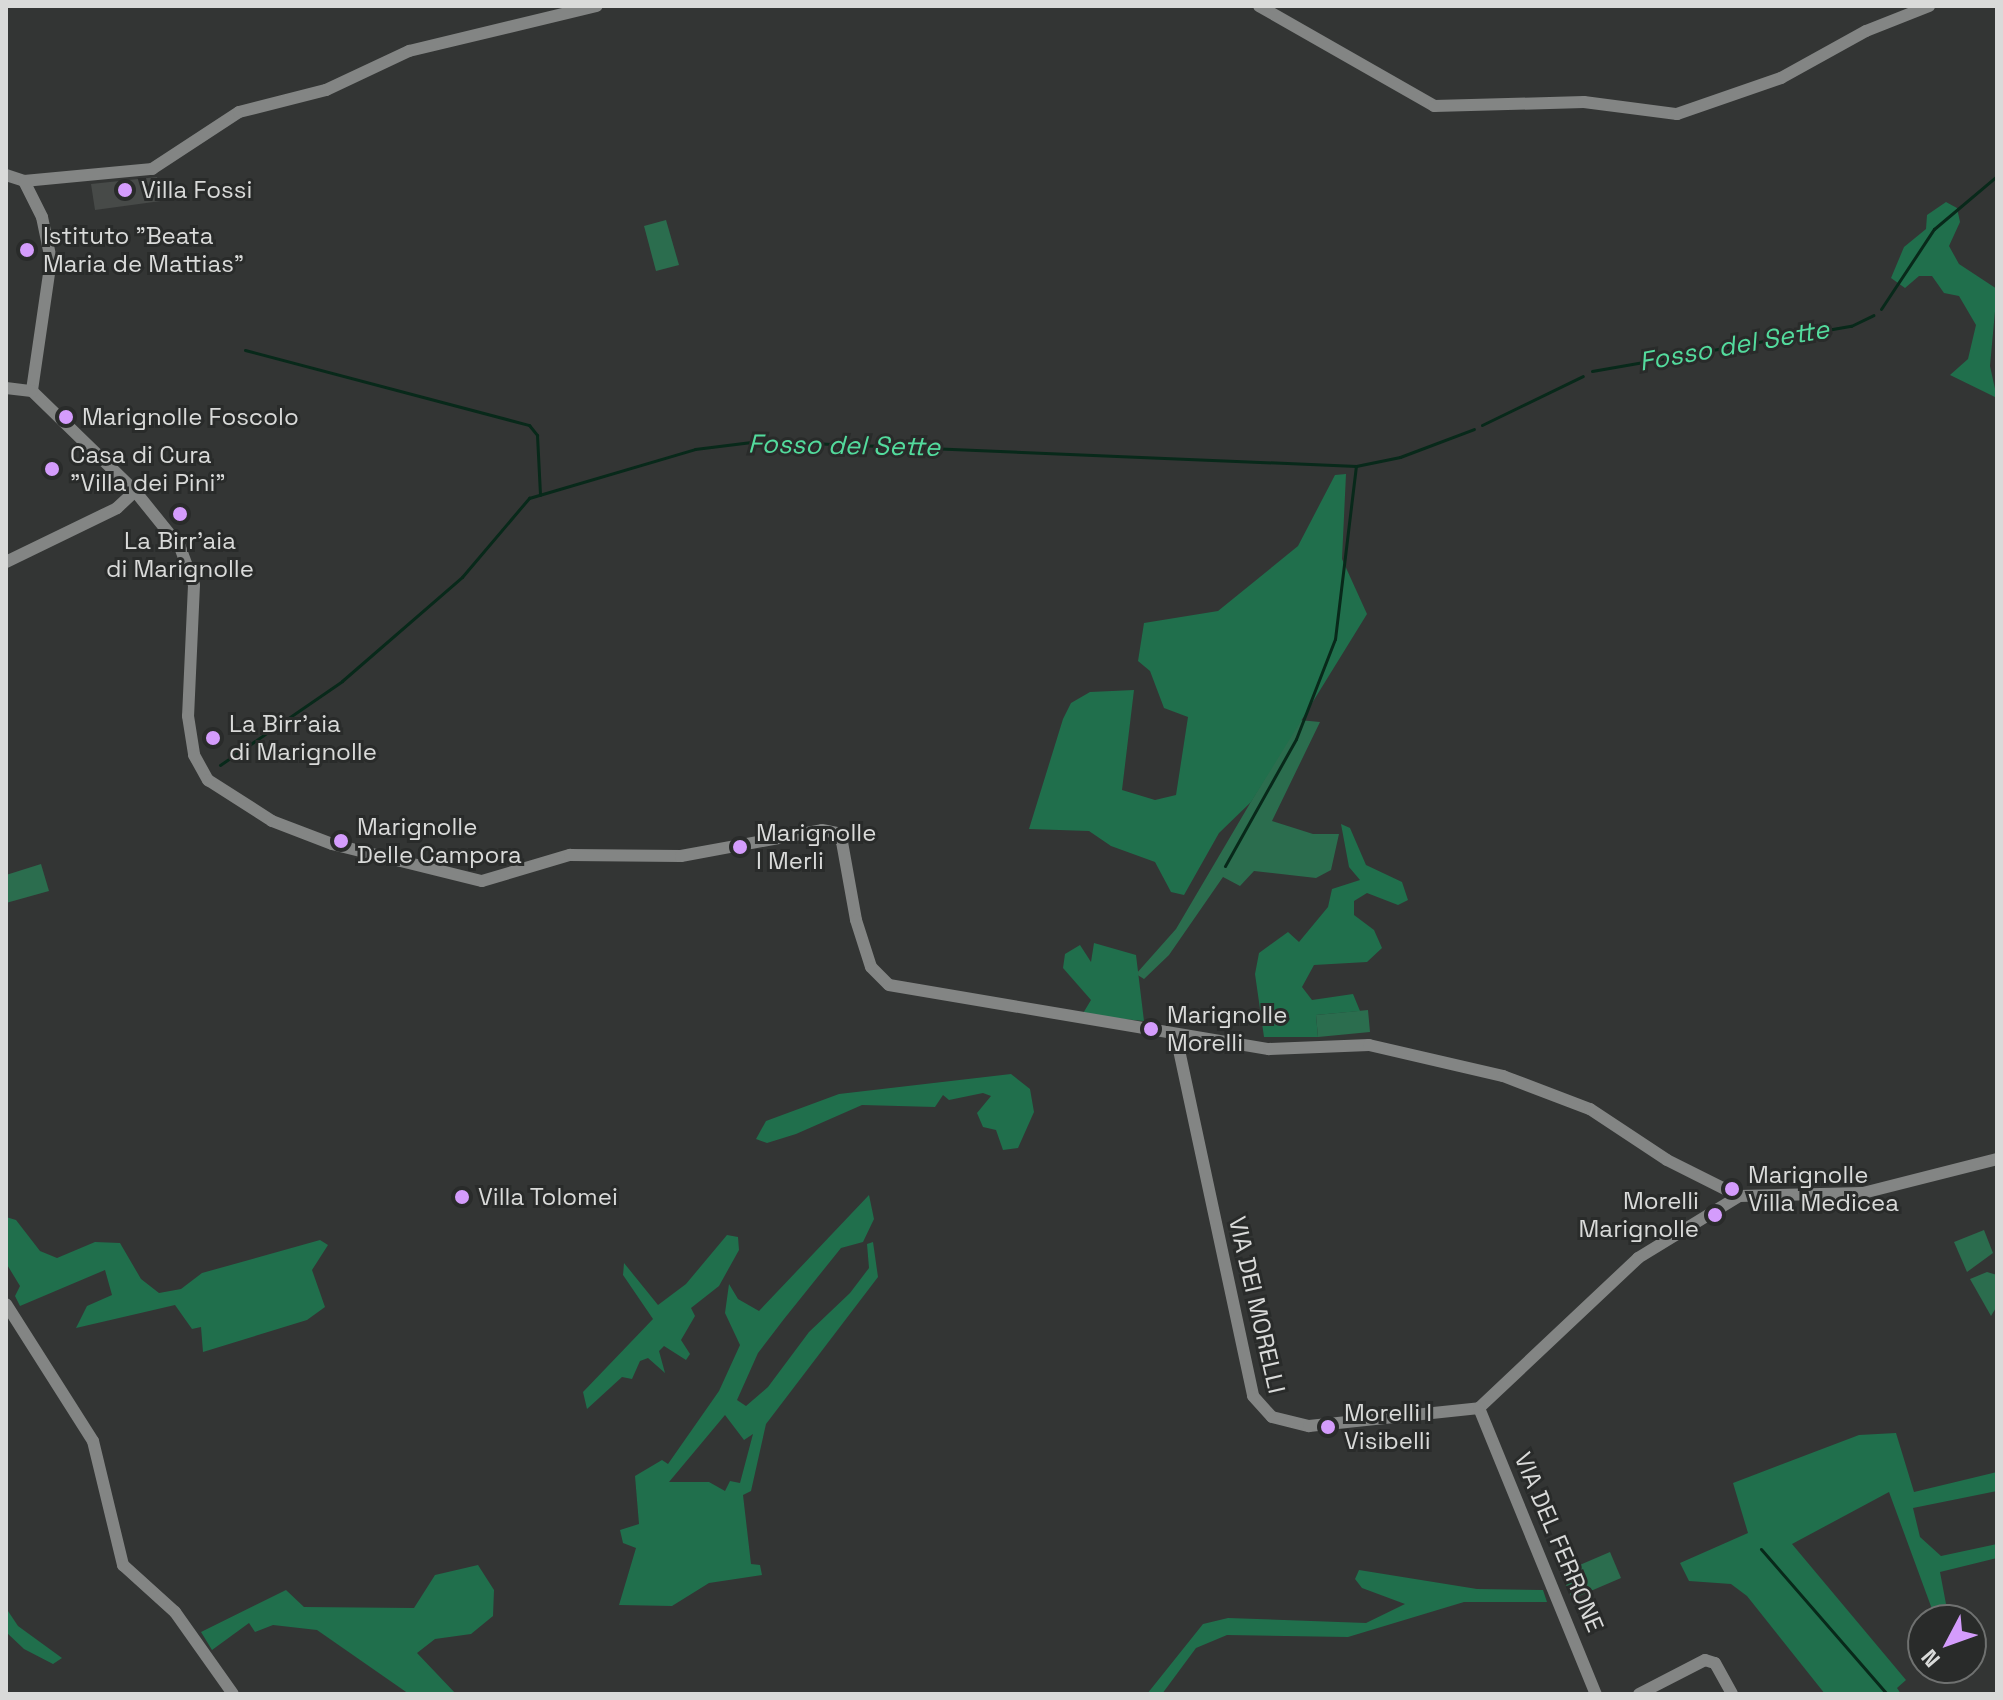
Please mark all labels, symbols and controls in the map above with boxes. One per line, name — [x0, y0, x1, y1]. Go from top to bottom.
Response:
place label: Villa Fossi — [141, 176, 252, 204]
marker: Villa Fossi — [116, 181, 134, 199]
place label: Istituto "Beata Maria de Mattias" — [43, 222, 244, 278]
marker: Istituto "Beata Maria de Mattias" — [18, 241, 36, 259]
water label: Fosso del Sette — [1637, 314, 1831, 378]
place label: Marignolle Foscolo — [82, 403, 299, 431]
marker: Marignolle Foscolo — [57, 408, 75, 426]
water label: Fosso del Sette — [748, 429, 940, 463]
place label: Casa di Cura "Villa dei Pini" — [70, 441, 225, 497]
marker: Casa di Cura "Villa dei Pini" — [41, 458, 63, 480]
marker: La Birr’aia di Marignolle — [171, 505, 189, 523]
place label: La Birr’aia di Marignolle — [106, 527, 254, 583]
place label: La Birr'aia di Marignolle — [229, 710, 377, 766]
marker: La Birr'aia di Marignolle — [204, 729, 222, 747]
place label: Marignolle Delle Campora — [357, 813, 522, 869]
place label: Marignolle I Merli — [756, 819, 876, 875]
marker: Marignolle Delle Campora — [332, 832, 350, 850]
marker: Marignolle I Merli — [731, 838, 749, 856]
place label: Marignolle Morelli — [1167, 1001, 1287, 1057]
marker: Marignolle Morelli — [1142, 1020, 1160, 1038]
place label: Marignolle Villa Medicea — [1748, 1161, 1899, 1217]
marker: Marignolle Villa Medicea — [1723, 1180, 1741, 1198]
place label: Villa Tolomei — [478, 1183, 618, 1211]
place label: Morelli Marignolle — [1579, 1187, 1699, 1243]
marker: Villa Tolomei — [453, 1188, 471, 1206]
marker: Morelli Marignolle — [1706, 1206, 1724, 1224]
street label: VIA DEI MORELLI — [1223, 1214, 1291, 1396]
place label: Morelli I Visibelli — [1344, 1399, 1432, 1455]
marker: Morelli I Visibelli — [1319, 1418, 1337, 1436]
street label: VIA DEL FERRONE — [1508, 1448, 1610, 1636]
north arrow — [1907, 1604, 1987, 1684]
text: N — [1915, 1644, 1946, 1673]

